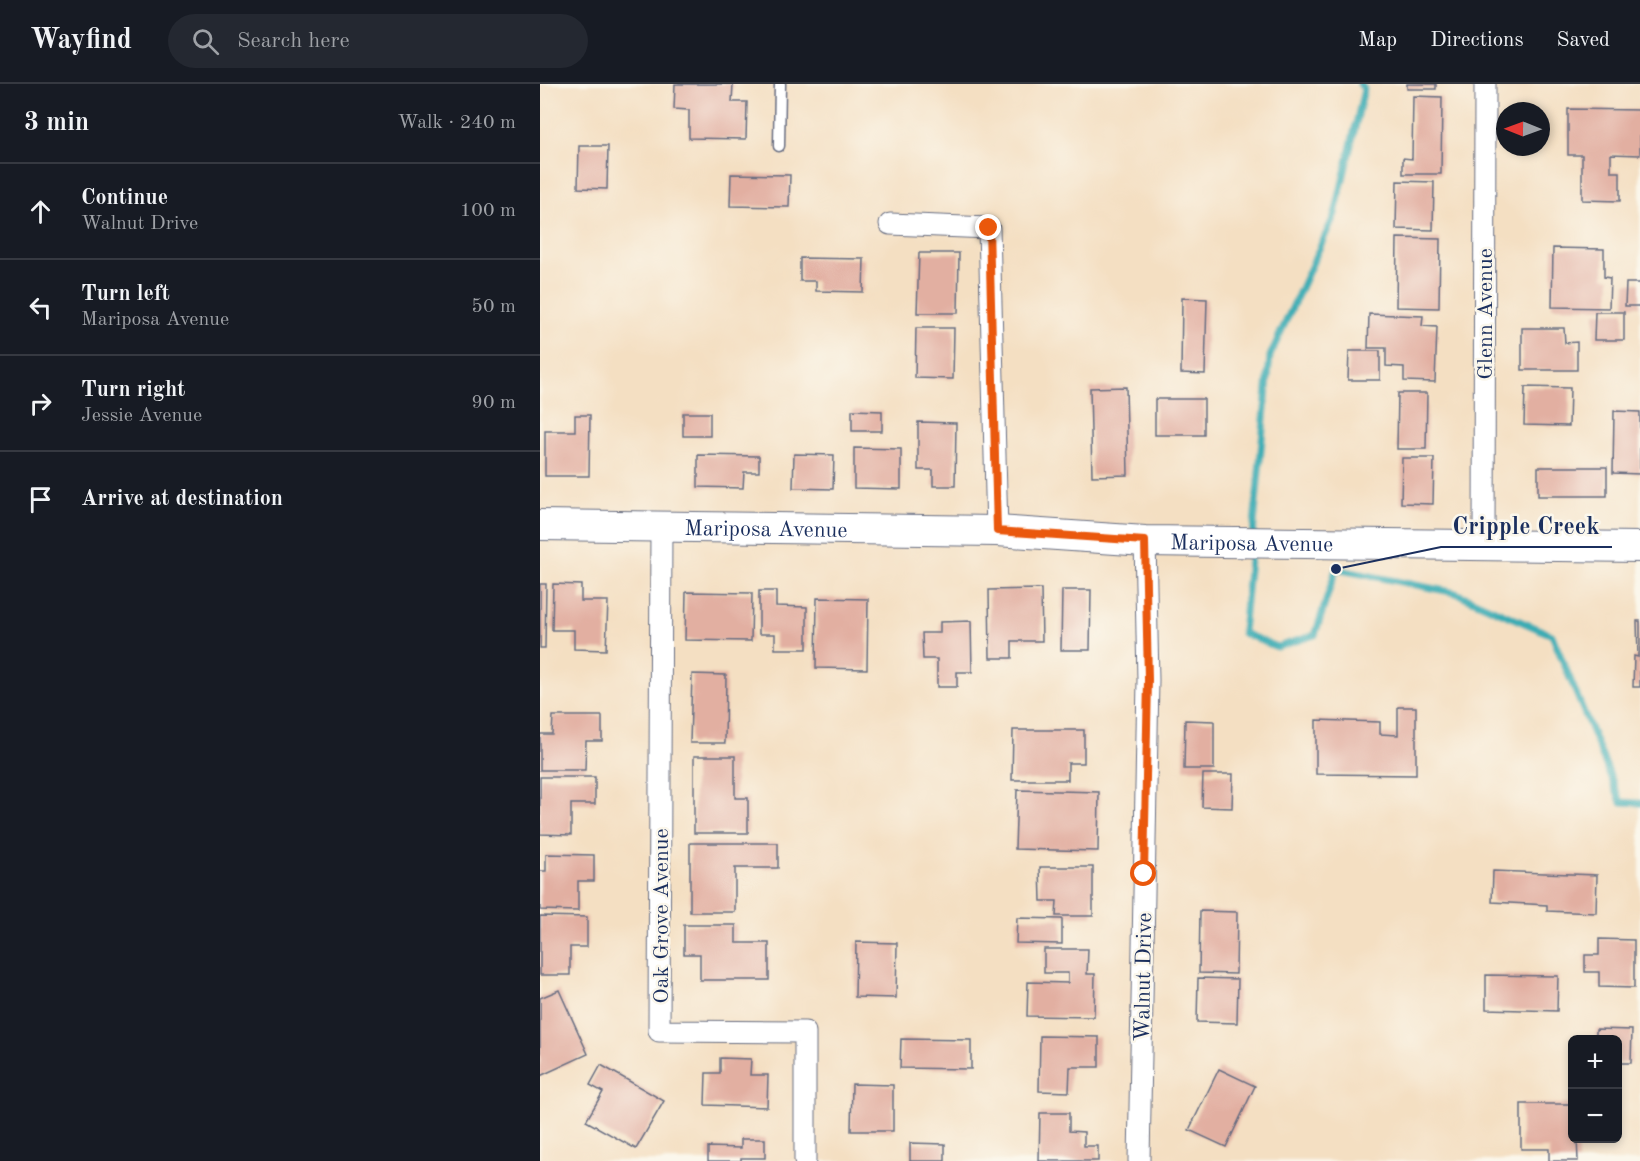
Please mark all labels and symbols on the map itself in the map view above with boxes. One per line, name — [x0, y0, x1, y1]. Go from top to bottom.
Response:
north arrow — [1496, 102, 1550, 156]
route end — [975, 214, 1001, 240]
street label: Glenn Avenue — [1475, 248, 1497, 380]
callout: Cripple Creek — [1441, 505, 1612, 547]
text: Cripple Creek — [1452, 516, 1600, 540]
street label: Mariposa Avenue — [684, 518, 848, 542]
street label: Mariposa Avenue — [1170, 532, 1333, 556]
street label: Oak Grove Avenue — [651, 828, 673, 1004]
route start — [1130, 860, 1156, 886]
street label: Walnut Drive — [1132, 912, 1156, 1042]

